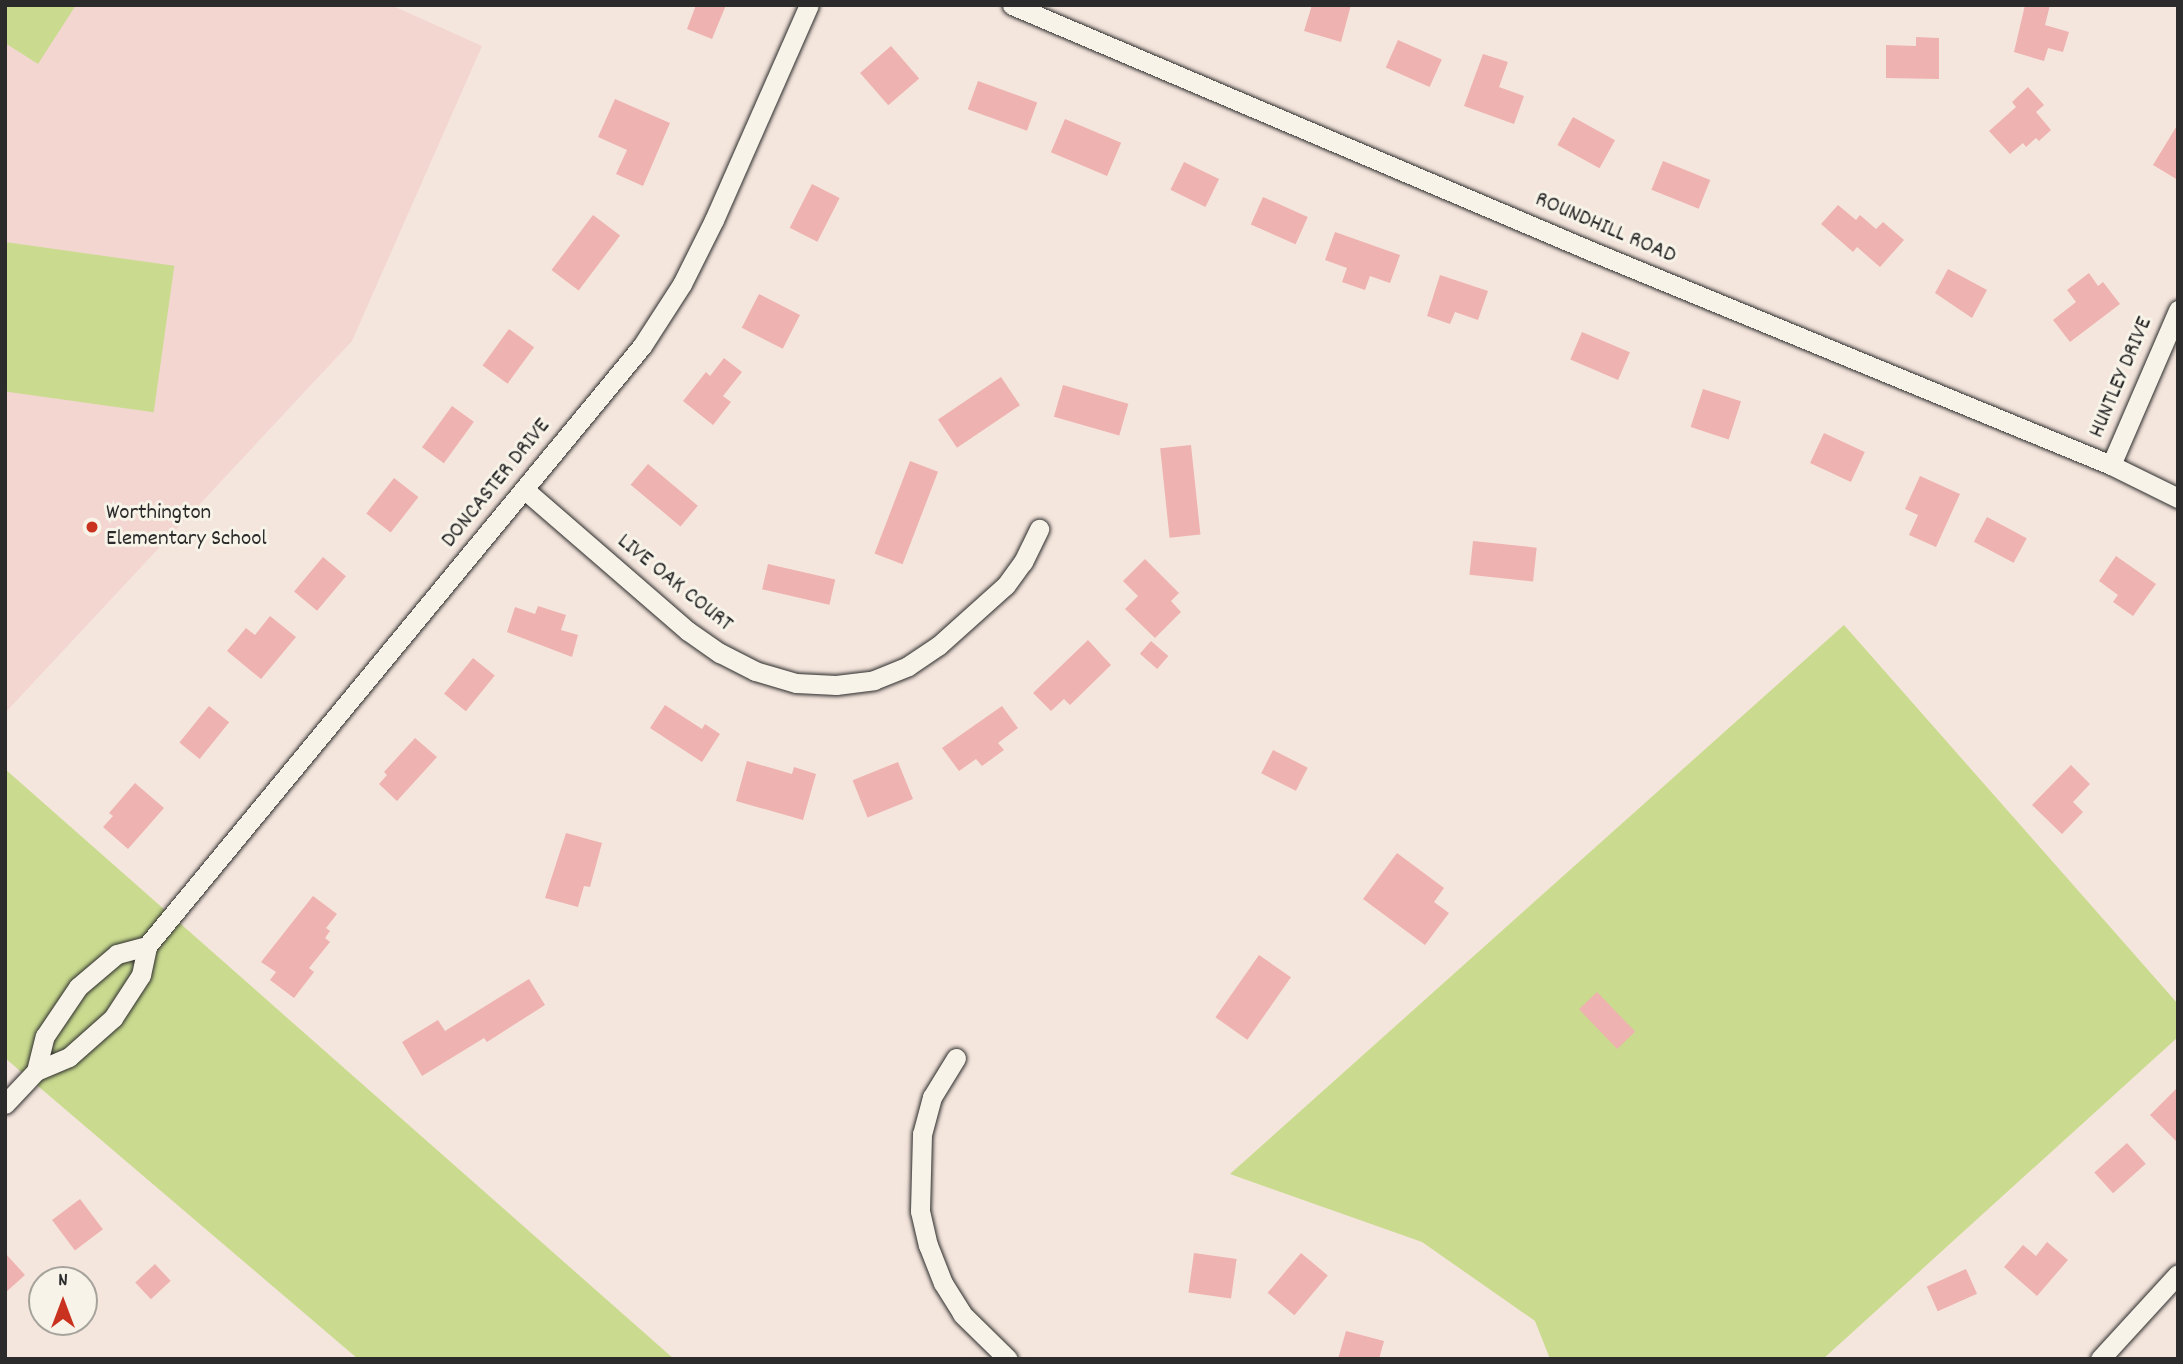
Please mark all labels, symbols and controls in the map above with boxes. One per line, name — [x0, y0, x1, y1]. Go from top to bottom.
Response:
street label: ROUNDHILL ROAD — [1530, 187, 1680, 271]
street label: HUNTLEY DRIVE — [2084, 313, 2160, 443]
street label: DONCASTER DRIVE — [436, 414, 558, 554]
place label: Worthington Elementary School — [106, 500, 267, 554]
marker: Worthington Elementary School — [84, 519, 100, 535]
street label: LIVE OAK COURT — [611, 529, 737, 639]
north arrow — [28, 1266, 98, 1336]
text: N — [58, 1268, 68, 1295]

